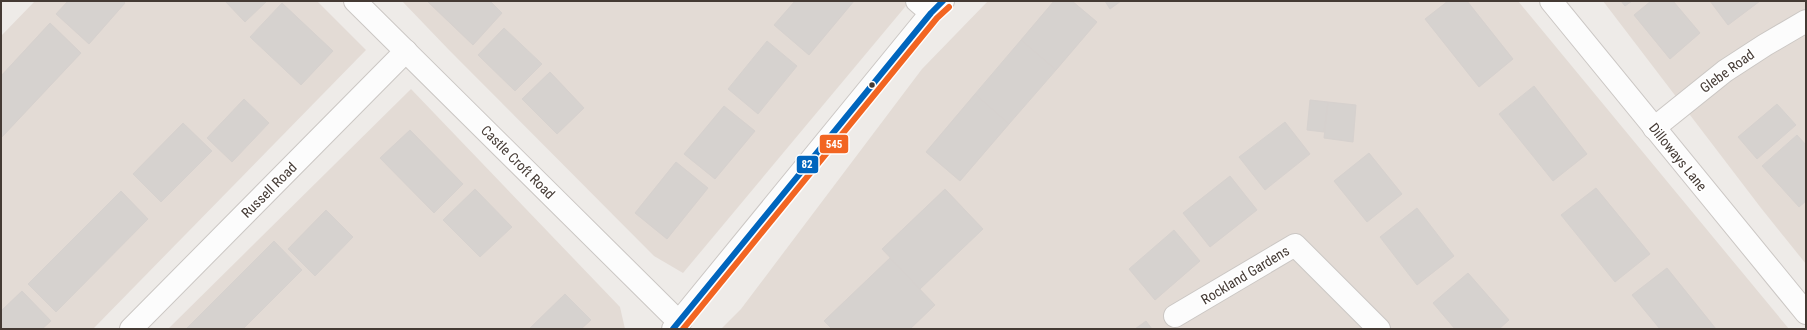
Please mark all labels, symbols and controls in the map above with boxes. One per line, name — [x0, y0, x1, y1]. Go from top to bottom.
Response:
street label: Glebe Road — [1697, 46, 1757, 96]
unlabelled marker — [867, 80, 877, 90]
street label: Dilloways Lane — [1646, 120, 1710, 194]
street label: Castle Croft Road — [478, 122, 558, 202]
line badge: 545 — [819, 134, 849, 154]
text: 545 — [826, 138, 843, 151]
line badge: 82 — [796, 155, 819, 174]
text: 82 — [801, 158, 813, 171]
street label: Russell Road — [238, 159, 300, 221]
street label: Rockland Gardens — [1198, 242, 1292, 308]

